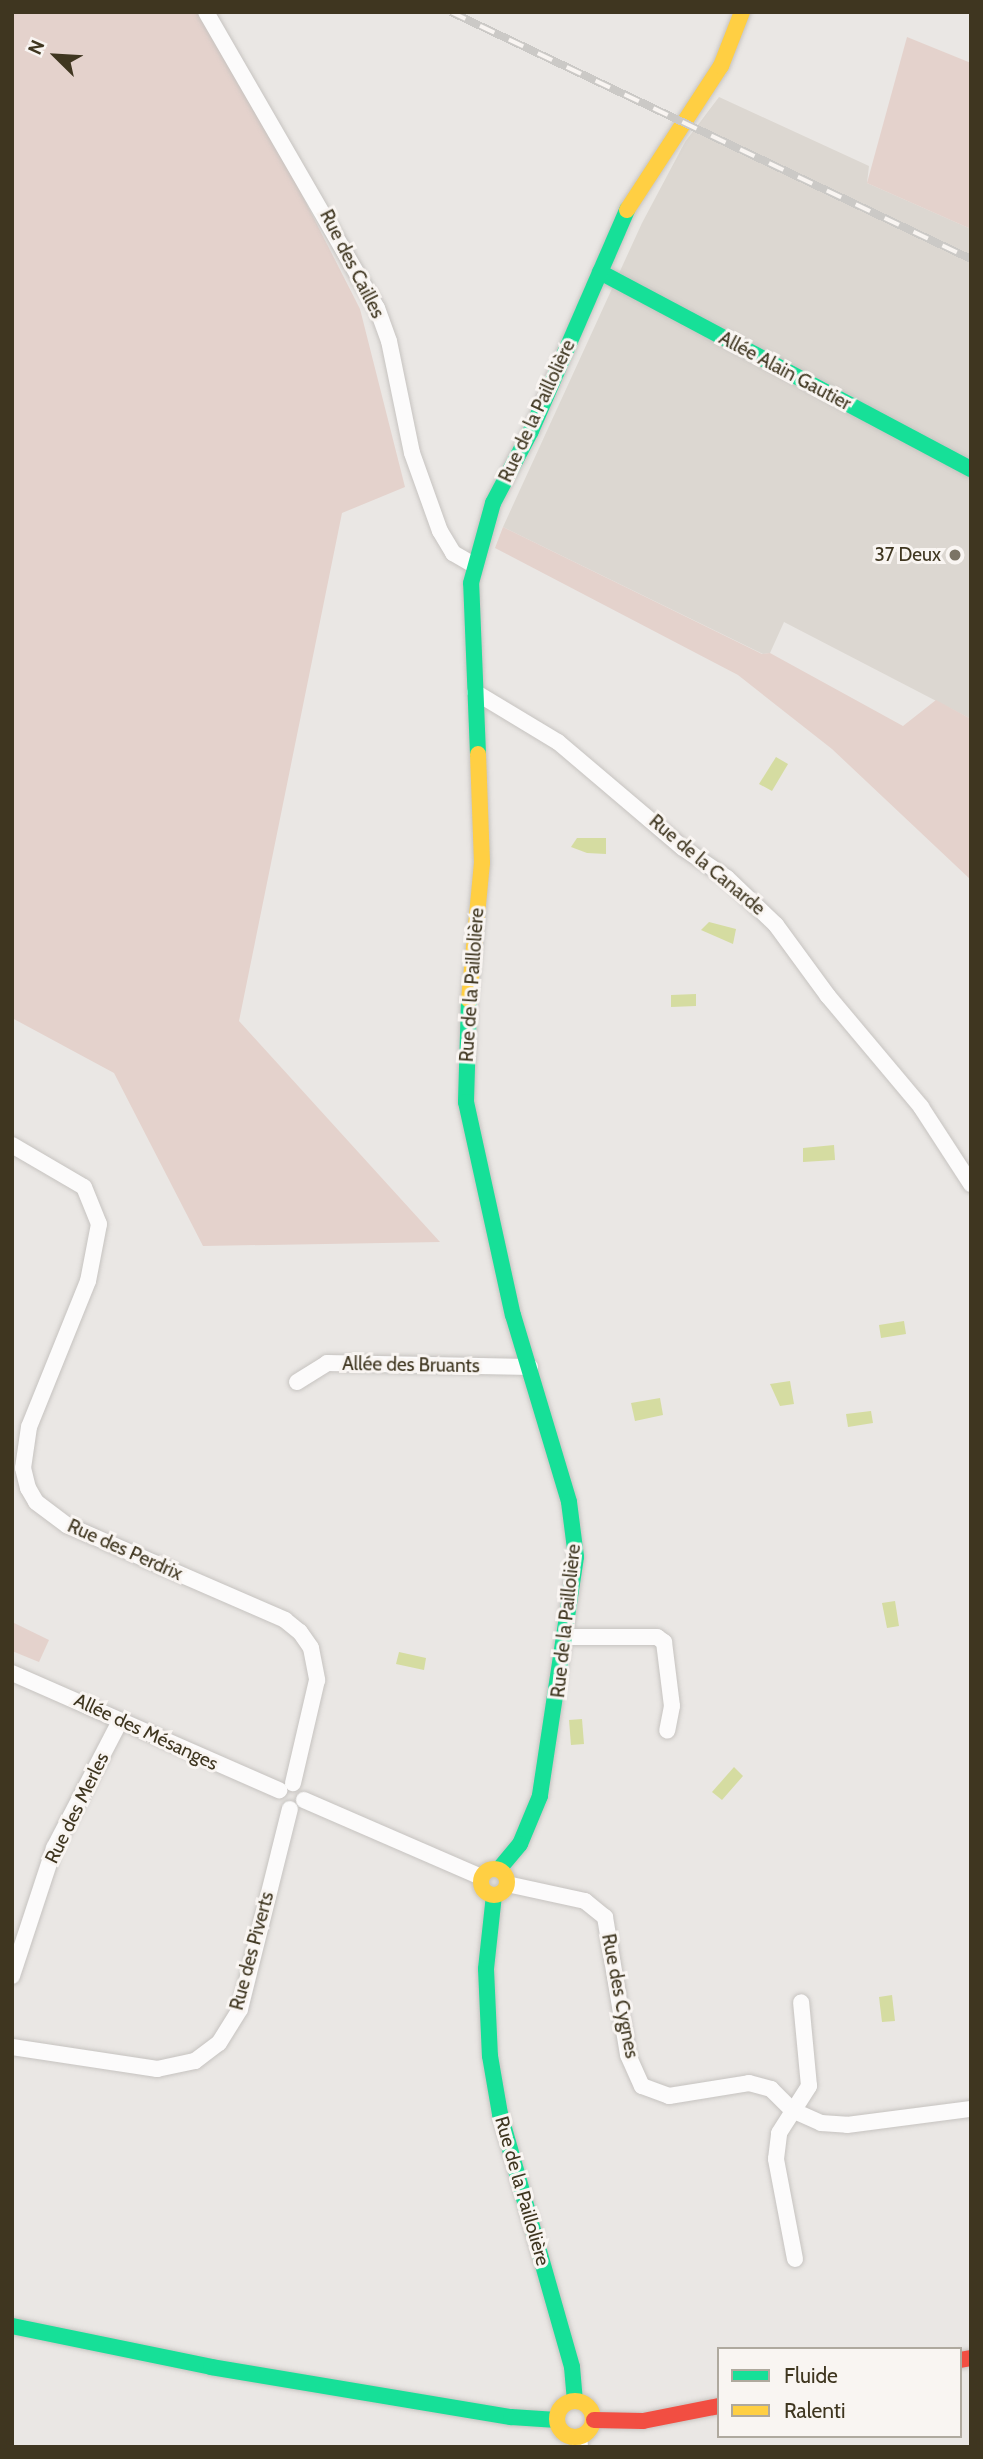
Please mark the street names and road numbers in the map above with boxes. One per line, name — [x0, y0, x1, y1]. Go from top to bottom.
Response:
street label: Rue des Cailles — [315, 206, 389, 322]
street label: Allée Alain Gautier — [715, 327, 855, 415]
street label: Rue de la Paillolière — [494, 336, 580, 486]
street label: Rue de la Canarde — [644, 810, 770, 920]
street label: Rue de la Paillolière — [455, 907, 489, 1063]
street label: Allée des Bruants — [342, 1352, 480, 1378]
street label: Rue des Perdrix — [64, 1515, 186, 1585]
street label: Rue de la Paillolière — [547, 1543, 585, 1699]
street label: Allée des Mésanges — [70, 1689, 222, 1775]
street label: Rue des Merles — [40, 1749, 114, 1867]
street label: Rue des Piverts — [225, 1889, 279, 2013]
street label: Rue des Cygnes — [597, 1932, 643, 2060]
street label: Rue de la Paillolière — [490, 2114, 554, 2268]

